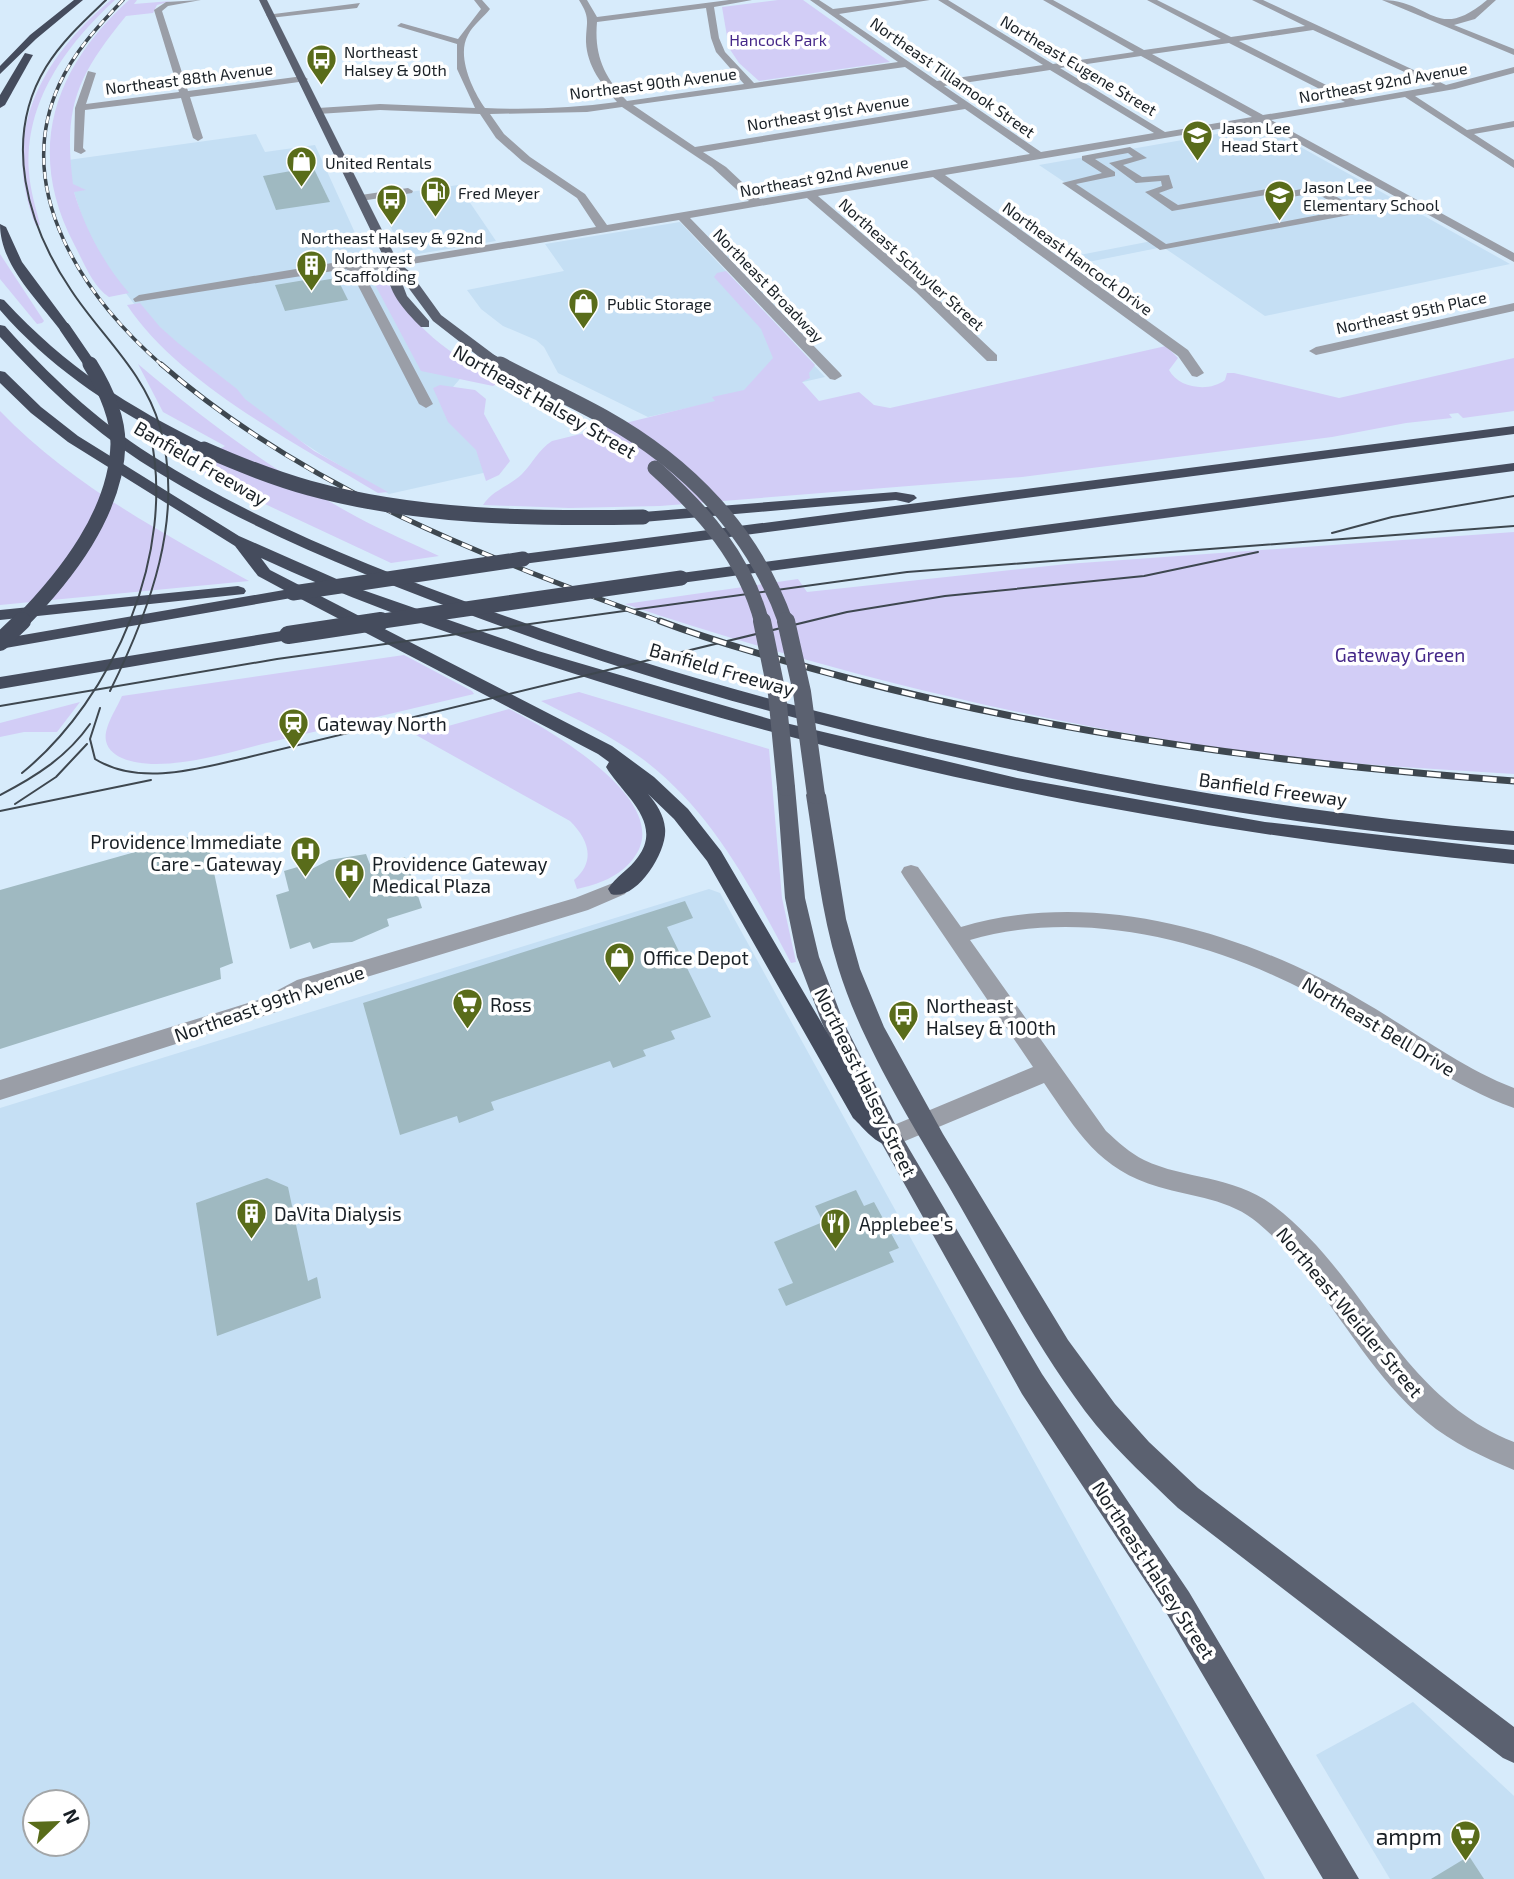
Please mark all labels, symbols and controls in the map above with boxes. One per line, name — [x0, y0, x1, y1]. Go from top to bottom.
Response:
street label: Northeast Eugene Street — [997, 11, 1161, 119]
street label: Northeast Tillamook Street — [867, 13, 1039, 141]
park label: Hancock Park — [729, 30, 827, 49]
place label: Northeast Halsey & 90th — [344, 42, 447, 79]
bus stop icon: Northeast Halsey & 90th — [304, 43, 338, 87]
street label: Northeast 88th Avenue — [104, 58, 274, 98]
street label: Northeast 92nd Avenue — [1297, 58, 1469, 106]
street label: Northeast 90th Avenue — [568, 63, 738, 103]
street label: Northeast 91st Avenue — [746, 90, 910, 134]
place label: Jason Lee Head Start — [1221, 118, 1298, 155]
school or university icon: Jason Lee Head Start — [1181, 119, 1215, 163]
shop icon: United Rentals — [285, 145, 319, 189]
street label: Northeast 92nd Avenue — [738, 152, 910, 200]
place label: United Rentals — [325, 153, 432, 172]
fuel station icon: Fred Meyer — [418, 175, 452, 219]
place label: Jason Lee Elementary School — [1303, 177, 1439, 214]
school or university icon: Jason Lee Elementary School — [1263, 178, 1297, 222]
bus stop icon: Northeast Halsey & 92nd — [375, 183, 409, 227]
place label: Fred Meyer — [458, 183, 540, 202]
street label: Northeast Schuyler Street — [836, 194, 988, 334]
street label: Northeast Hancock Drive — [999, 197, 1157, 319]
street label: Northeast Broadway — [710, 224, 829, 346]
place label: Northeast Halsey & 92nd — [301, 228, 483, 247]
place label: Northwest Scaffolding — [334, 248, 416, 285]
building icon: Northwest Scaffolding — [294, 249, 328, 293]
shop icon: Public Storage — [567, 286, 601, 330]
street label: Northeast 95th Place — [1334, 287, 1488, 337]
place label: Public Storage — [607, 294, 712, 313]
street label: Northeast Halsey Street — [450, 339, 640, 463]
street label: Banfield Freeway — [131, 416, 271, 510]
street label: Banfield Freeway — [647, 637, 797, 701]
park label: Gateway Green — [1335, 643, 1465, 666]
station icon: Gateway North — [277, 706, 311, 750]
place label: Gateway North — [317, 712, 447, 735]
street label: Banfield Freeway — [1197, 767, 1349, 811]
place label: Providence Immediate Care - Gateway — [90, 830, 282, 875]
hospital icon: Providence Immediate Care - Gateway — [288, 835, 322, 879]
place label: Providence Gateway Medical Plaza — [372, 852, 548, 897]
hospital icon: Providence Gateway Medical Plaza — [332, 857, 366, 901]
shop icon: Office Depot — [603, 940, 637, 984]
place label: Office Depot — [643, 946, 749, 969]
street label: Northeast 99th Avenue — [171, 960, 367, 1046]
street label: Northeast Bell Drive — [1299, 971, 1459, 1081]
street label: Northeast Halsey Street — [810, 984, 922, 1180]
supermarket icon: Ross — [450, 987, 484, 1031]
place label: Ross — [490, 993, 532, 1016]
place label: Northeast Halsey & 100th — [926, 994, 1056, 1039]
bus stop icon: Northeast Halsey & 100th — [886, 999, 920, 1043]
building icon: DaVita Dialysis — [234, 1196, 268, 1240]
place label: DaVita Dialysis — [274, 1202, 402, 1225]
restaurant icon: Applebee's — [819, 1206, 853, 1250]
place label: Applebee's — [859, 1212, 953, 1235]
street label: Northeast Weidler Street — [1272, 1222, 1428, 1402]
street label: Northeast Halsey Street — [1088, 1477, 1220, 1663]
north arrow — [21, 1788, 91, 1858]
text: N — [59, 1805, 85, 1827]
supermarket icon: ampm — [1448, 1819, 1482, 1863]
place label: ampm — [1376, 1822, 1442, 1850]

